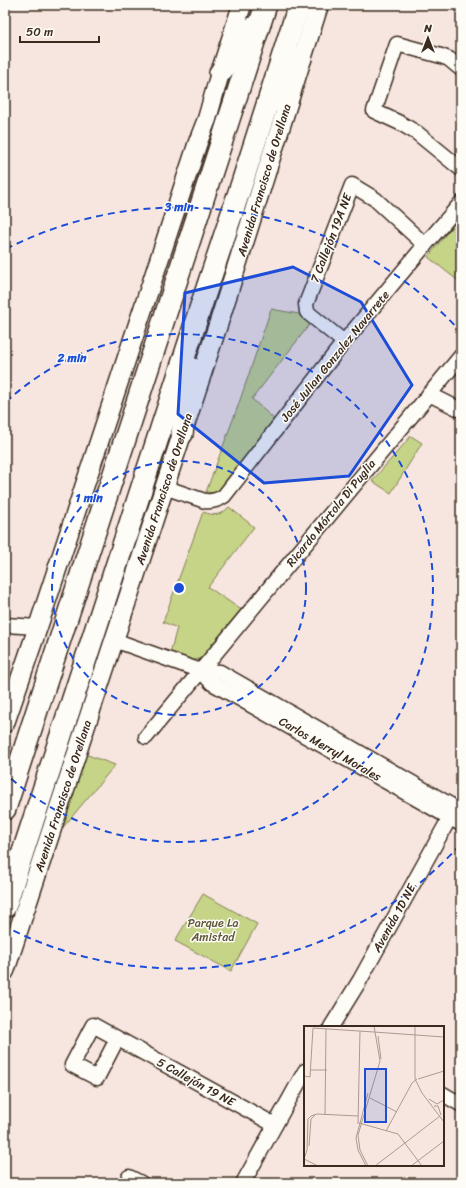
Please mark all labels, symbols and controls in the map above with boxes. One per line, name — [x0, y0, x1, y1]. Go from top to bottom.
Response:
scale bar — [20, 18, 99, 44]
north arrow — [408, 18, 448, 58]
text: N — [423, 19, 432, 38]
text: 50 m — [26, 21, 53, 43]
street label: Avenida Francisco de Orellana — [230, 101, 298, 260]
street label: 7 Callejón 19A NE — [304, 189, 359, 286]
text: 3 min — [164, 196, 194, 218]
street label: José Julian Gonzalez Navarrete — [274, 285, 395, 428]
text: 2 min — [56, 347, 87, 369]
street label: Avenida Francisco de Orellana — [129, 410, 199, 569]
street label: Ricardo Mórtola Di Puglia — [280, 454, 382, 572]
text: 1 min — [75, 487, 103, 509]
centre of rings — [172, 581, 186, 595]
street label: Carlos Merryl Morales — [274, 711, 386, 788]
street label: Avenida Francisco de Orellana — [28, 717, 98, 876]
street label: Avenida 1D NE — [366, 879, 423, 957]
park label: Parque La Amistad — [188, 912, 238, 948]
inset map — [304, 1026, 444, 1166]
street label: 5 Callejón 19 NE — [153, 1051, 240, 1113]

